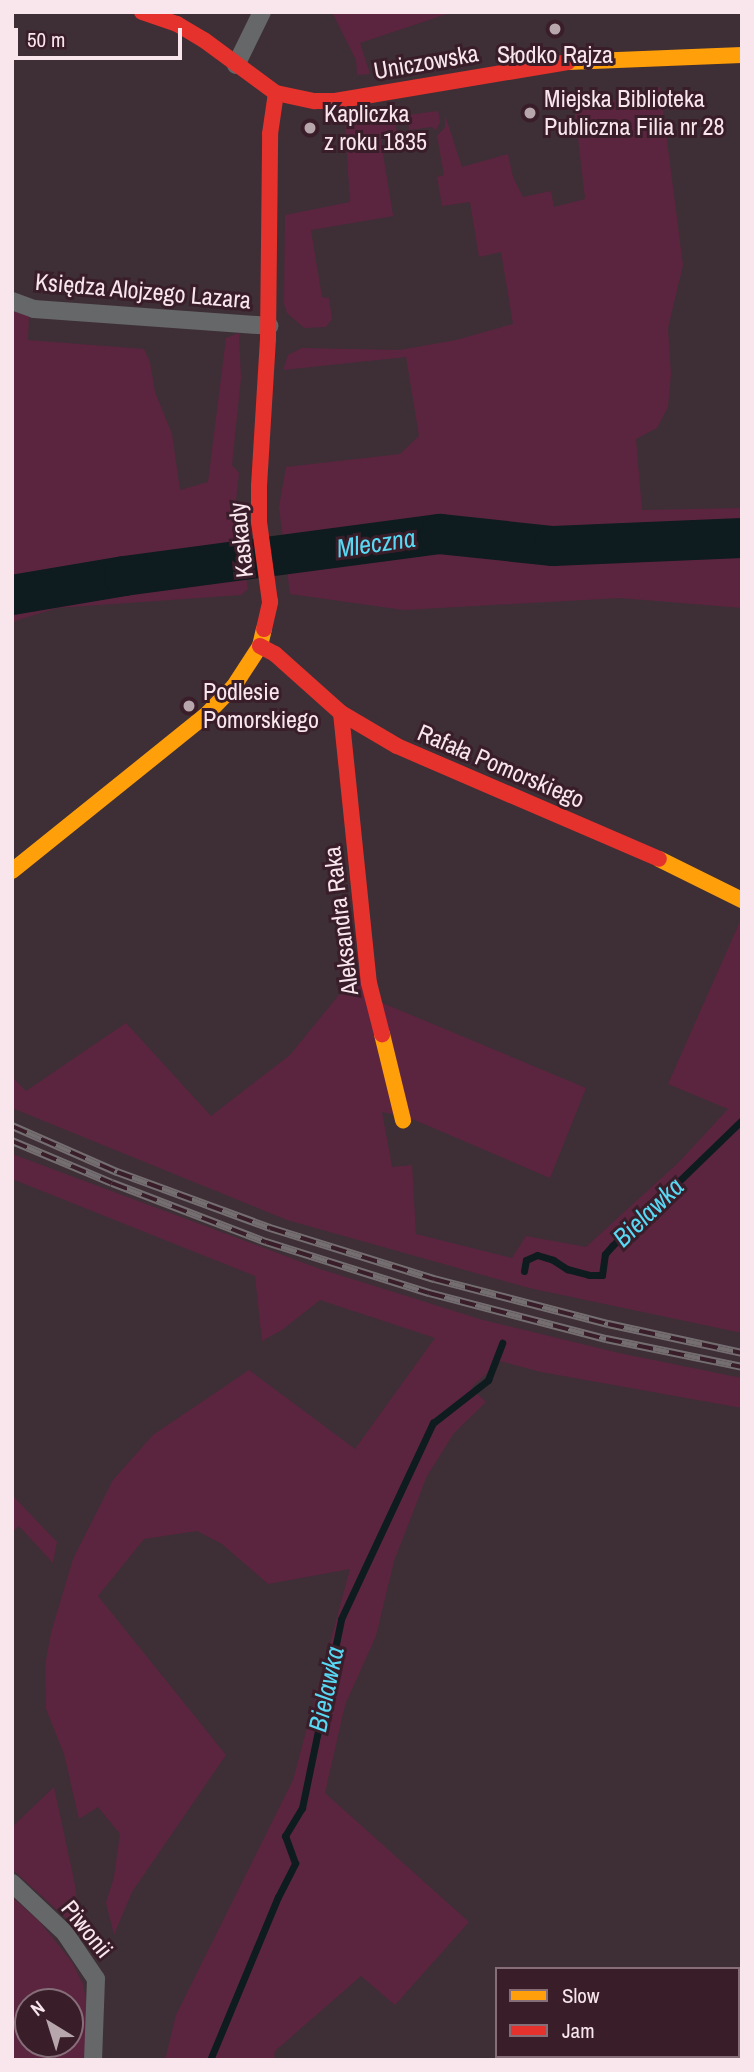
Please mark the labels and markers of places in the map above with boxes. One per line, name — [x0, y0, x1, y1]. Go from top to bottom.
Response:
marker: Słodko Rajza — [547, 21, 563, 37]
place label: Słodko Rajza — [497, 41, 613, 69]
place label: Miejska Biblioteka Publiczna Filia nr 28 — [544, 85, 725, 141]
place label: Kapliczka z roku 1835 — [324, 100, 427, 156]
marker: Miejska Biblioteka Publiczna Filia nr 28 — [522, 105, 538, 121]
marker: Kapliczka z roku 1835 — [302, 120, 318, 136]
place label: Podlesie Pomorskiego — [203, 678, 319, 734]
marker: Podlesie Pomorskiego — [181, 698, 197, 714]

